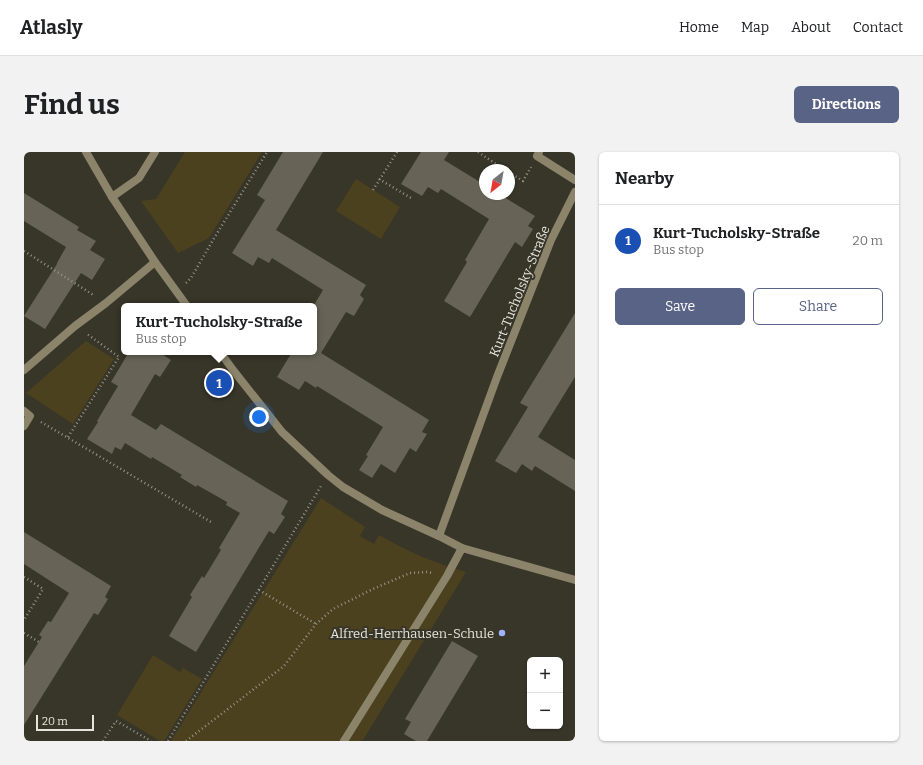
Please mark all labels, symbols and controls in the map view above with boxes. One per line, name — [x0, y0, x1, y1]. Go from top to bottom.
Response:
text: Atlasly — [20, 16, 82, 39]
text: Home — [679, 19, 719, 36]
text: Map — [741, 19, 769, 36]
text: About — [791, 19, 831, 36]
text: Contact — [853, 19, 903, 36]
button: Directions — [794, 86, 899, 123]
text: Find us — [24, 88, 120, 121]
north arrow — [479, 164, 515, 200]
text: Nearby — [615, 168, 674, 189]
street label: Kurt-Tucholsky-Straße — [486, 223, 553, 359]
text: Kurt-Tucholsky-Straße — [653, 224, 820, 242]
text: 1 — [625, 233, 631, 248]
text: 20 m — [853, 233, 883, 248]
text: Bus stop — [653, 242, 704, 257]
button: Save — [615, 288, 745, 325]
button: Share — [753, 288, 883, 325]
popup — [121, 303, 317, 355]
text: Kurt-Tucholsky-Straße — [136, 313, 302, 331]
text: Bus stop — [136, 331, 187, 346]
pin: 1 — [206, 368, 232, 398]
your location — [249, 407, 269, 427]
place label: Alfred-Herrhausen-Schule — [330, 626, 494, 641]
marker: Alfred-Herrhausen-Schule — [497, 628, 507, 638]
map controls — [527, 657, 563, 729]
button: + — [527, 657, 563, 693]
button: − — [527, 693, 563, 729]
scale bar — [36, 713, 94, 732]
text: 20 m — [42, 715, 68, 728]

